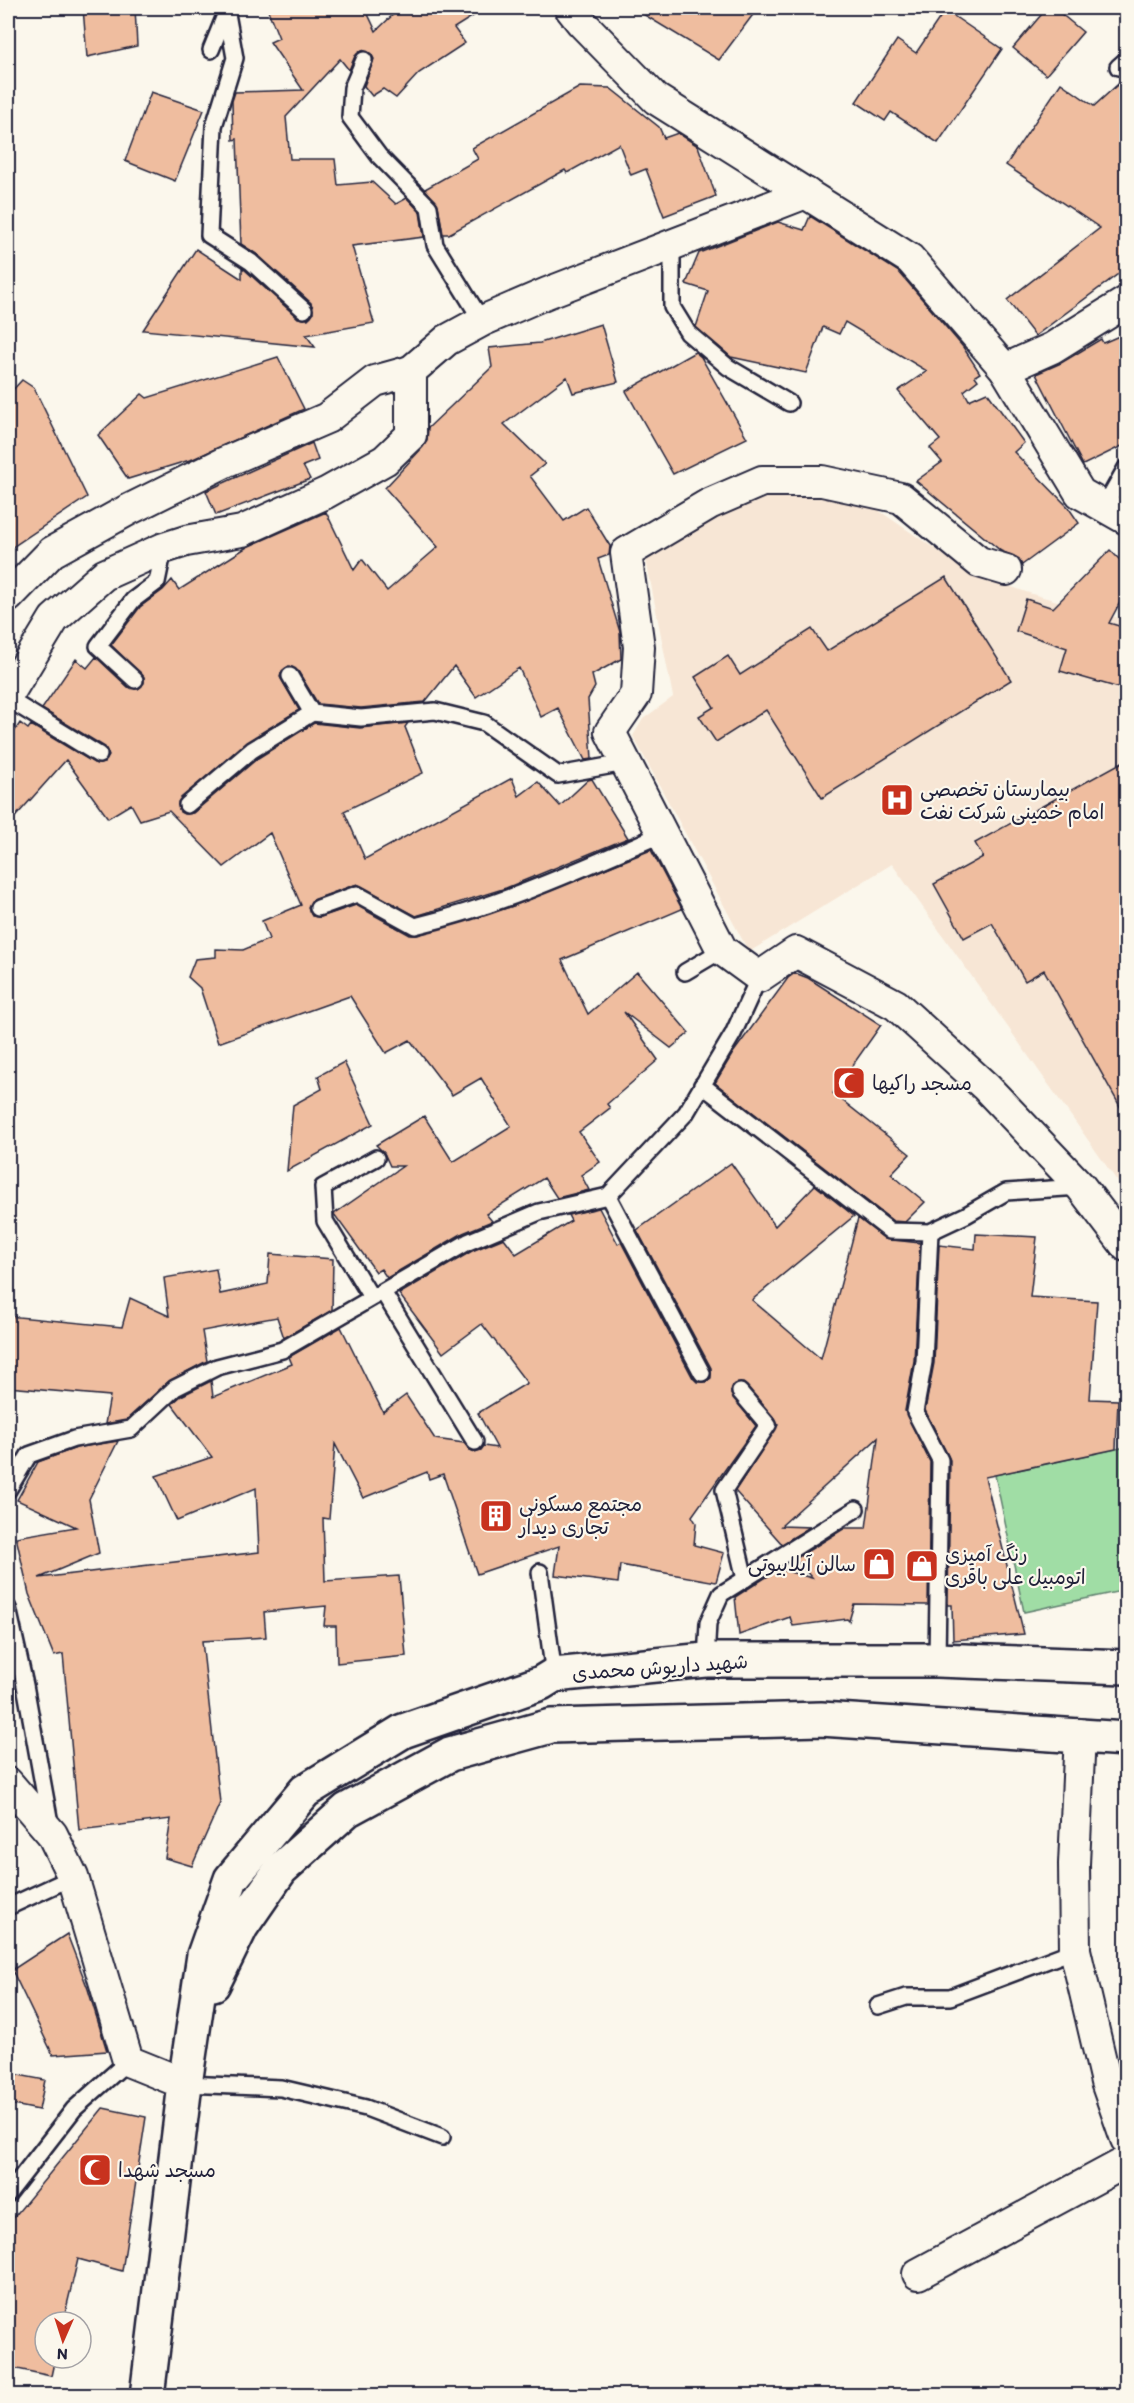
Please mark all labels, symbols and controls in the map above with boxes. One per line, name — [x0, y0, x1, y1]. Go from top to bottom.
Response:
place label: بیمارستان تخصصی امام خمینی شرکت نفت — [920, 777, 1104, 827]
hospital icon: بیمارستان تخصصی امام خمینی شرکت نفت — [879, 782, 915, 818]
mosque icon: مسجد راکیها — [831, 1065, 867, 1101]
place label: مسجد راکیها — [872, 1071, 972, 1095]
place label: مجتمع مسکونی تجاری دیدار — [517, 1492, 642, 1539]
building icon: مجتمع مسکونی تجاری دیدار — [478, 1498, 514, 1534]
place label: رنگ آمیزی اتومبیل علی باقری — [945, 1542, 1086, 1590]
shop icon: سالن آیلابیوتی — [861, 1546, 897, 1582]
shop icon: رنگ آمیزی اتومبیل علی باقری — [904, 1548, 940, 1584]
place label: سالن آیلابیوتی — [748, 1552, 856, 1577]
street label: شهید داریوش محمدی — [571, 1649, 749, 1687]
mosque icon: مسجد شهدا — [77, 2152, 113, 2188]
place label: مسجد شهدا — [118, 2158, 216, 2182]
north arrow — [33, 2310, 93, 2370]
text: N — [56, 2345, 68, 2364]

